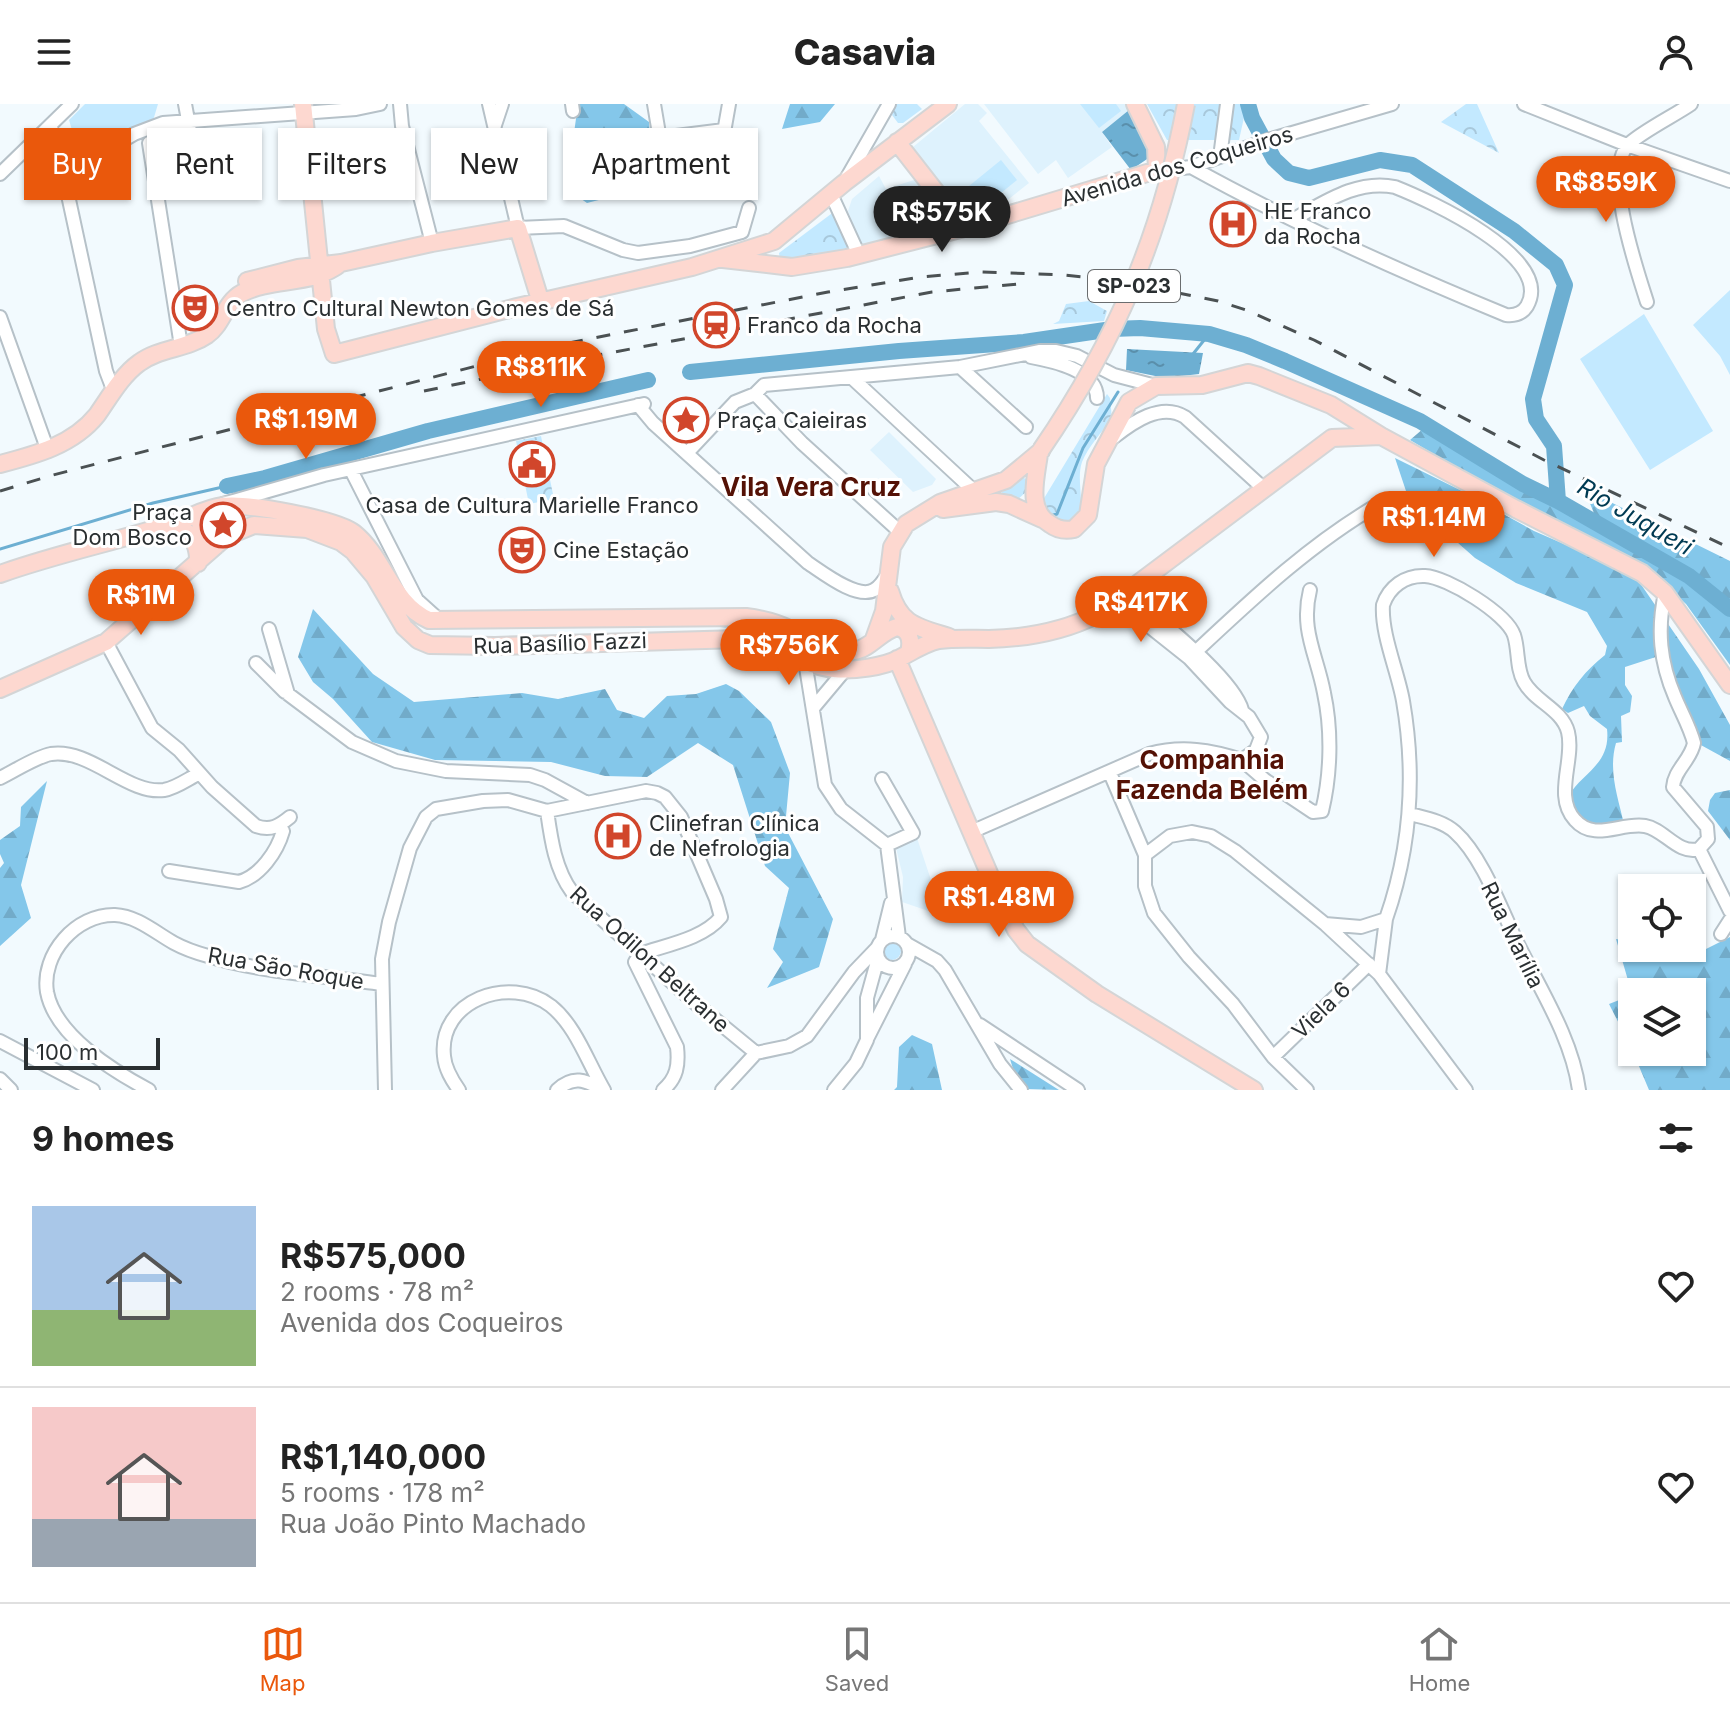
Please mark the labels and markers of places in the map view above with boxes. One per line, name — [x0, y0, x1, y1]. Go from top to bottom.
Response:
pin: R$859K — [1541, 156, 1671, 224]
pin: R$575K — [877, 186, 1007, 254]
place label: HE Franco da Rocha — [1264, 198, 1372, 249]
hospital icon: HE Franco da Rocha — [1209, 200, 1257, 248]
theatre icon: Centro Cultural Newton Gomes de Sá — [171, 284, 219, 332]
place label: Centro Cultural Newton Gomes de Sá — [226, 295, 614, 321]
station icon: Franco da Rocha — [692, 301, 740, 349]
place label: Franco da Rocha — [747, 312, 922, 338]
pin: R$811K — [476, 341, 606, 409]
pin: R$1.19M — [232, 393, 380, 461]
place icon: Praça Caieiras — [662, 396, 710, 444]
place label: Praça Caieiras — [717, 407, 867, 433]
public building icon: Casa de Cultura Marielle Franco — [508, 440, 556, 488]
pin: R$1.14M — [1360, 491, 1508, 559]
place label: Casa de Cultura Marielle Franco — [365, 492, 699, 518]
place label: Praça Dom Bosco — [73, 499, 192, 550]
place icon: Praça Dom Bosco — [199, 501, 247, 549]
theatre icon: Cine Estação — [498, 526, 546, 574]
place label: Cine Estação — [553, 537, 689, 563]
pin: R$1M — [94, 569, 188, 637]
pin: R$417K — [1076, 576, 1206, 644]
pin: R$756K — [724, 619, 854, 687]
place label: Clinefran Clínica de Nefrologia — [649, 810, 820, 861]
hospital icon: Clinefran Clínica de Nefrologia — [594, 812, 642, 860]
pin: R$1.48M — [925, 871, 1073, 939]

